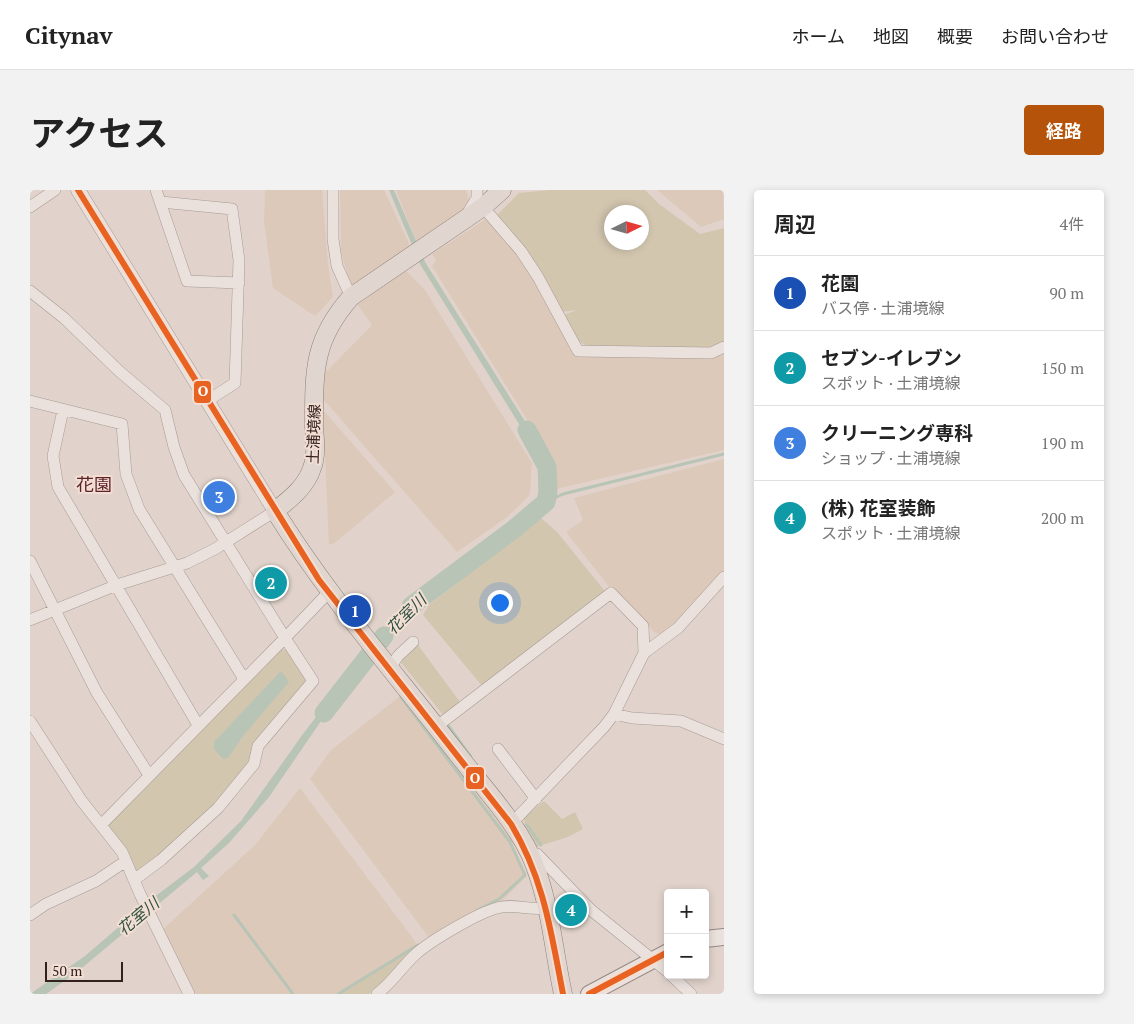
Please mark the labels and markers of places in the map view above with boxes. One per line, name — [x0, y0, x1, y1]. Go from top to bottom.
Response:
pin: 3 — [203, 478, 235, 516]
pin: 2 — [255, 564, 287, 602]
pin: 1 — [339, 592, 371, 630]
pin: 4 — [555, 891, 587, 929]

